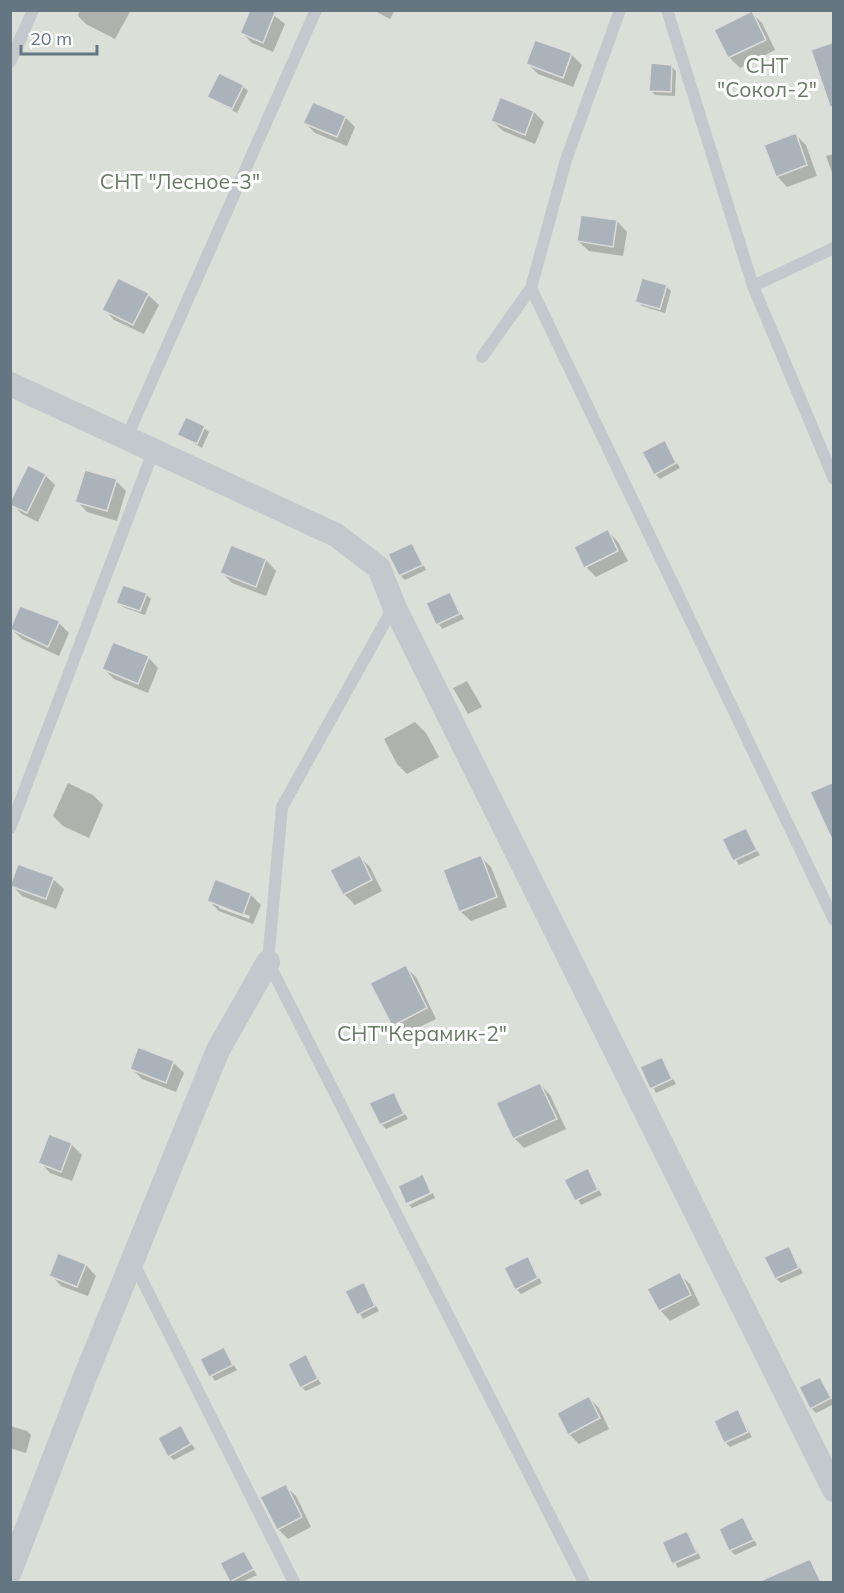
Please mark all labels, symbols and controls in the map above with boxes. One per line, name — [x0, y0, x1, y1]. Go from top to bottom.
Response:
scale bar — [21, 18, 98, 56]
text: 20 m — [30, 27, 72, 50]
park label: СНТ "Сокол-2" — [717, 52, 817, 102]
park label: СНТ "Лесное-3" — [100, 168, 260, 194]
park label: СНТ"Керамик-2" — [337, 1020, 507, 1046]

